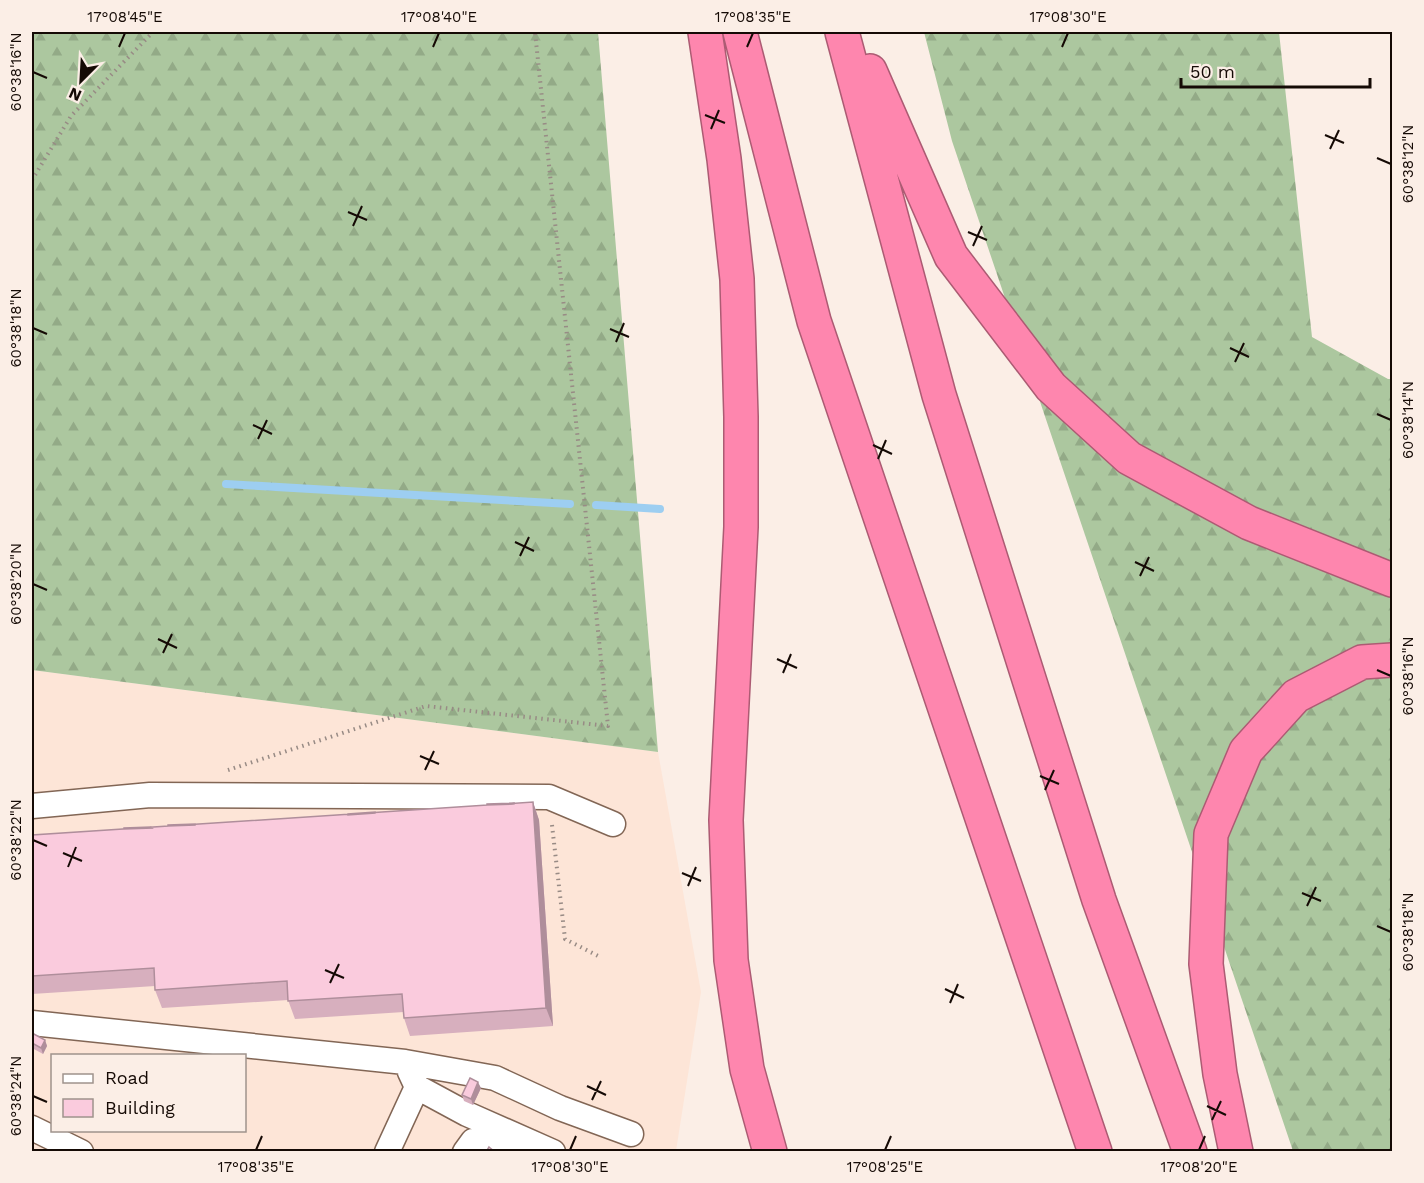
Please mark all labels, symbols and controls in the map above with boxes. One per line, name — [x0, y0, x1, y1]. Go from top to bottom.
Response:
text: 17°08'45"E — [87, 8, 163, 26]
text: 17°08'40"E — [401, 8, 477, 26]
text: 17°08'35"E — [715, 8, 791, 26]
text: 17°08'30"E — [1030, 8, 1106, 26]
text: 60°38'16"N — [7, 33, 25, 111]
north arrow — [51, 51, 111, 111]
scale bar — [1181, 51, 1370, 89]
text: 50 m — [1190, 61, 1235, 82]
text: N — [66, 83, 84, 105]
text: 60°38'12"N — [1399, 125, 1417, 203]
text: 60°38'18"N — [7, 289, 25, 368]
text: 60°38'14"N — [1399, 381, 1417, 459]
text: 60°38'20"N — [7, 543, 25, 625]
text: 60°38'16"N — [1399, 637, 1417, 715]
text: 60°38'22"N — [7, 799, 25, 881]
text: 60°38'18"N — [1399, 893, 1417, 972]
legend — [51, 1054, 246, 1132]
text: 60°38'24"N — [7, 1056, 25, 1136]
text: Road — [105, 1067, 149, 1088]
text: Building — [105, 1097, 175, 1118]
text: 17°08'35"E — [218, 1158, 294, 1176]
text: 17°08'30"E — [532, 1158, 608, 1176]
text: 17°08'25"E — [847, 1158, 923, 1176]
text: 17°08'20"E — [1161, 1158, 1237, 1176]

